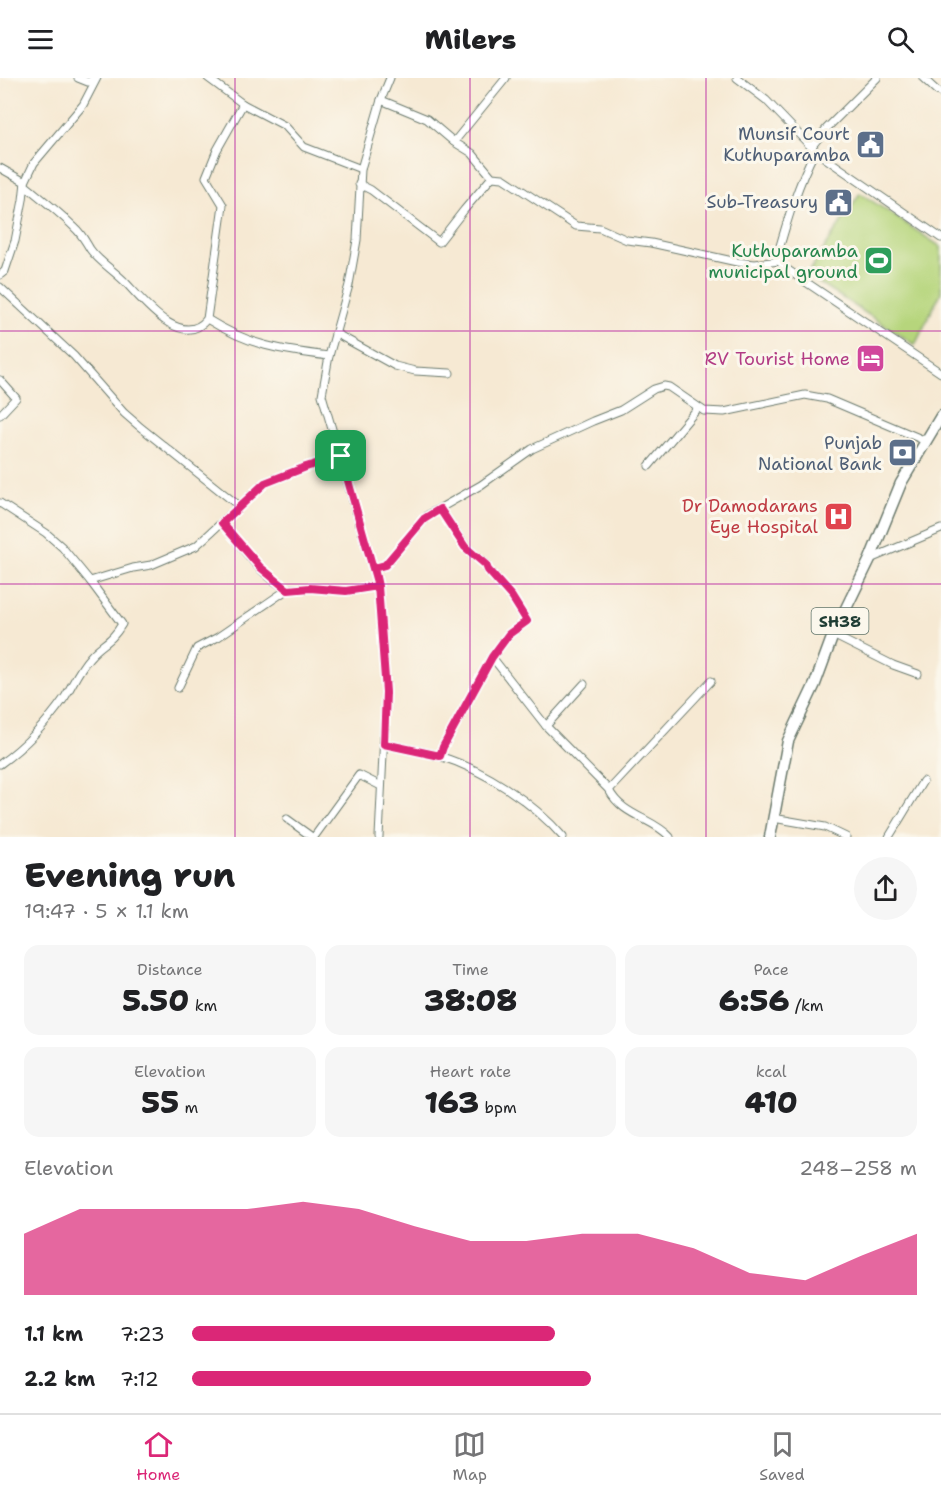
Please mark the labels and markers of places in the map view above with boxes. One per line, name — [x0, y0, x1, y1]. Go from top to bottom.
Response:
place label: Munsif Court Kuthuparamba — [723, 122, 850, 167]
public building icon: Munsif Court Kuthuparamba — [855, 128, 887, 160]
public building icon: Sub-Treasury — [823, 186, 855, 218]
place label: Sub-Treasury — [707, 190, 818, 214]
place label: Kuthuparamba municipal ground — [708, 239, 858, 284]
sports icon: Kuthuparamba municipal ground — [863, 245, 895, 277]
hotel icon: RV Tourist Home — [855, 343, 887, 375]
place label: RV Tourist Home — [704, 347, 850, 371]
pin — [315, 430, 366, 481]
place label: Punjab National Bank — [758, 431, 882, 476]
bank icon: Punjab National Bank — [887, 437, 919, 469]
place label: Dr Damodarans Eye Hospital — [682, 494, 819, 539]
hospital icon: Dr Damodarans Eye Hospital — [823, 500, 855, 532]

